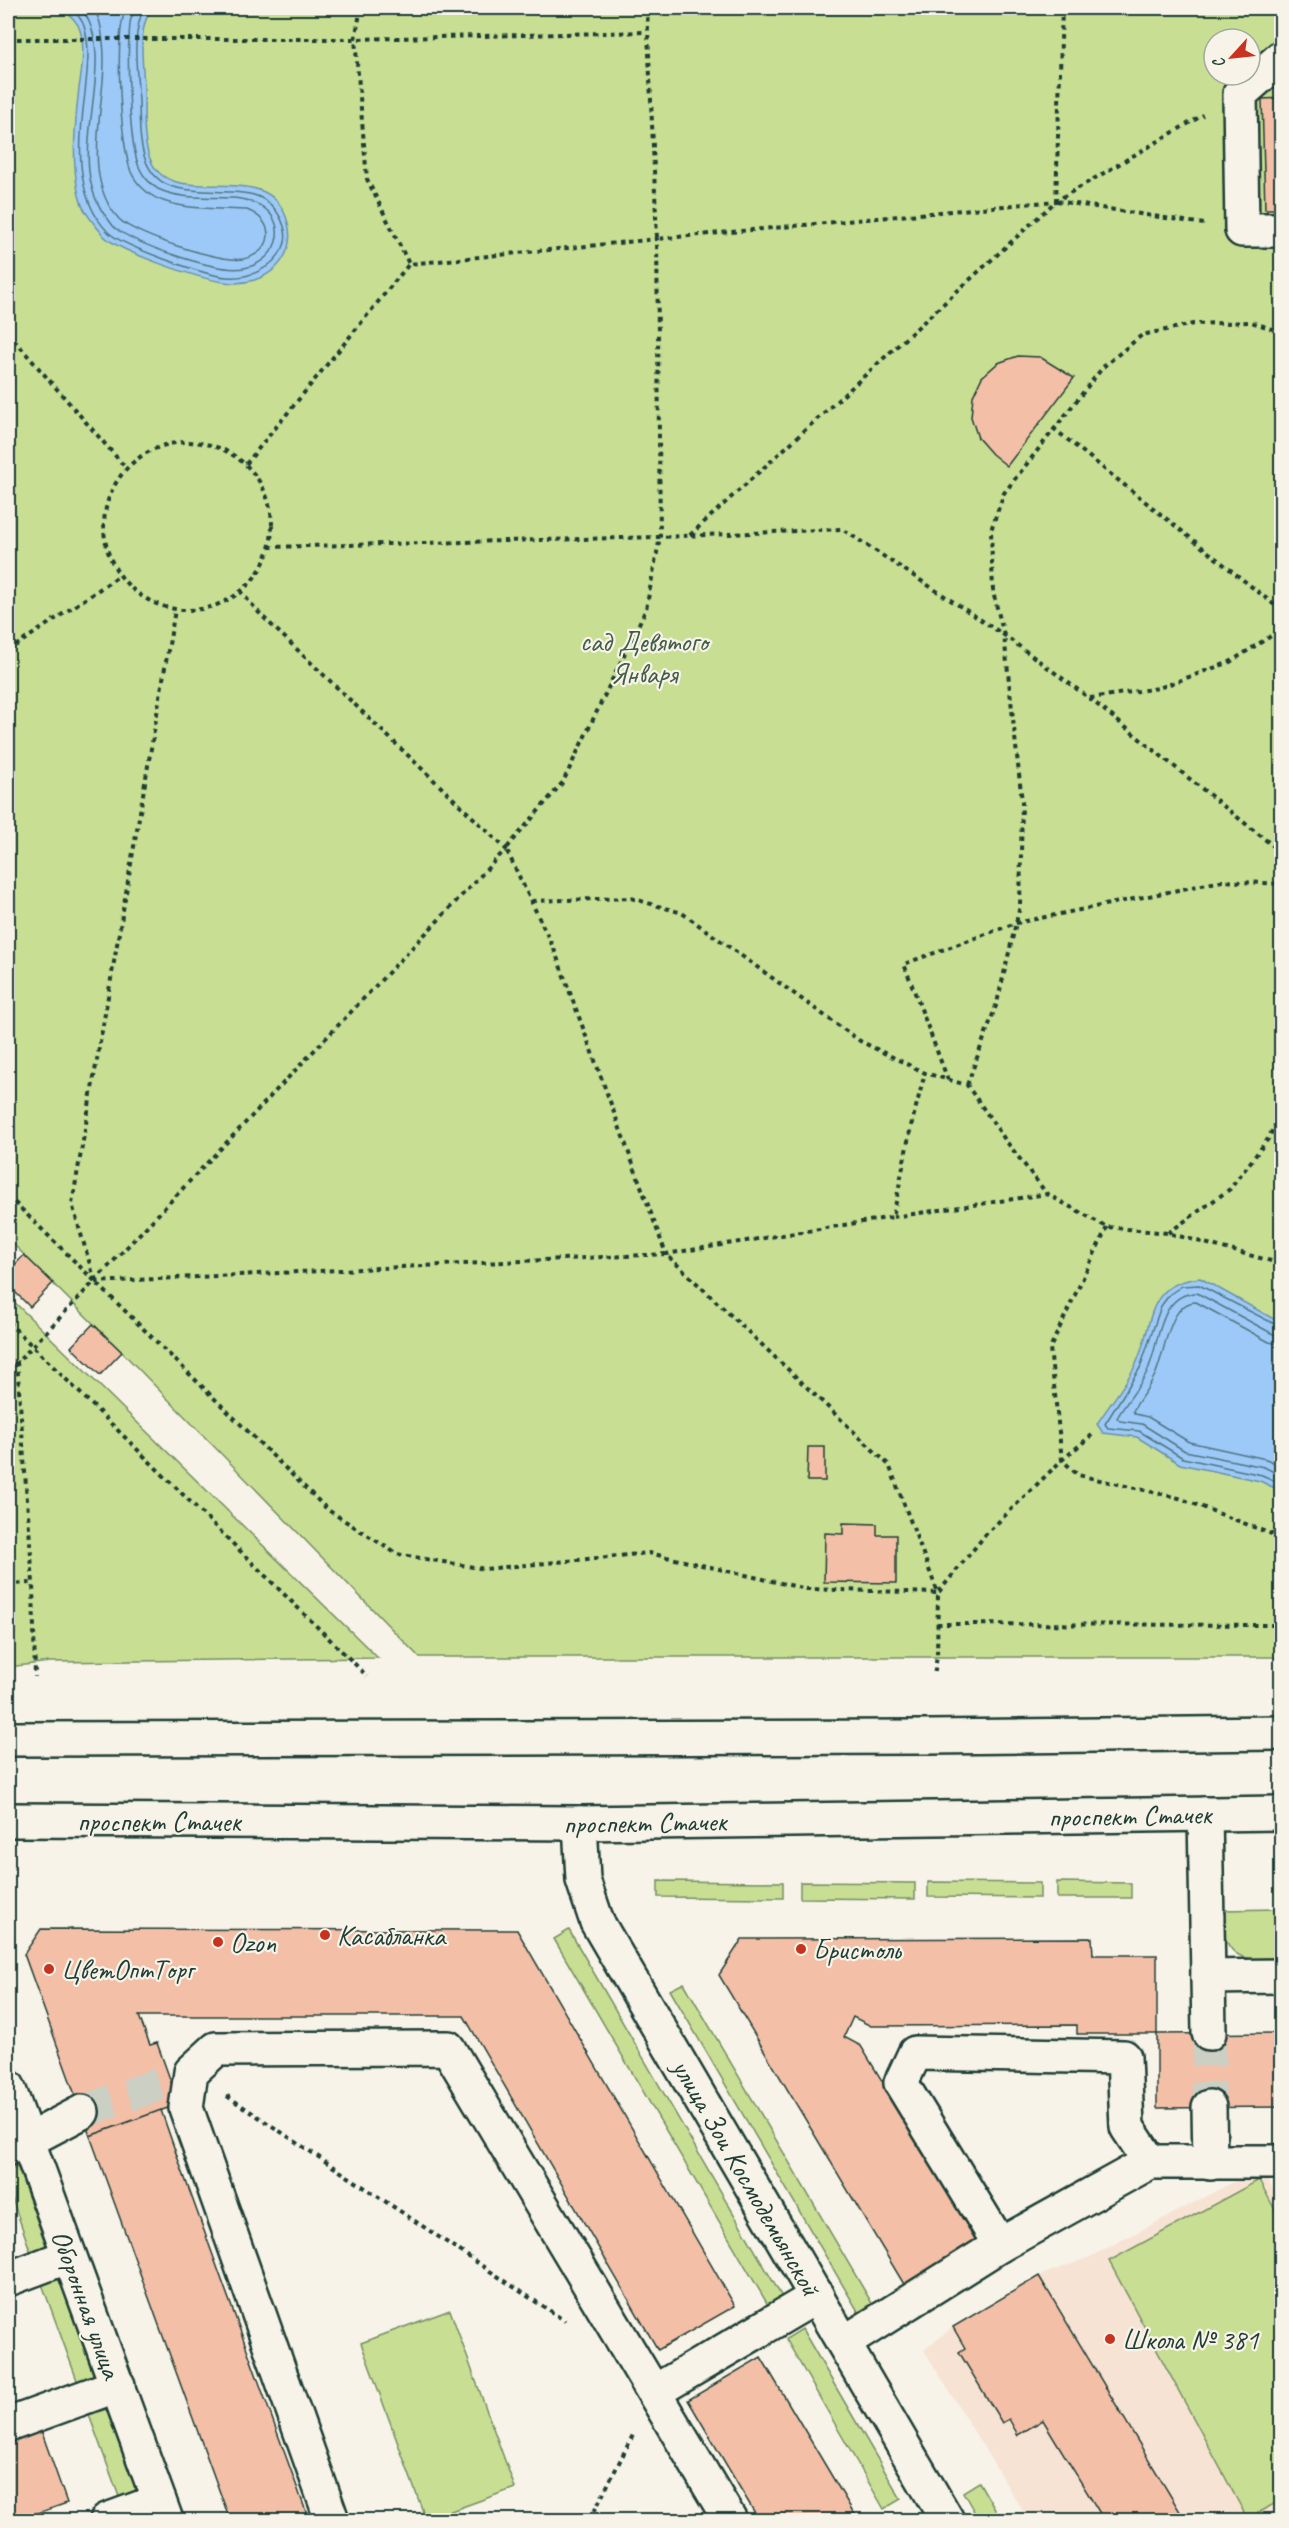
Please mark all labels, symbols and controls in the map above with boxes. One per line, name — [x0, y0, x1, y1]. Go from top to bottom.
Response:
north arrow — [1202, 27, 1262, 87]
text: С — [1208, 53, 1230, 71]
park label: сад Девятого Января — [580, 624, 711, 691]
street label: проспект Стачек — [1048, 1797, 1214, 1834]
street label: проспект Стачек — [77, 1804, 242, 1839]
street label: проспект Стачек — [563, 1804, 729, 1841]
place label: Касабланка — [337, 1918, 447, 1953]
place label: Ozon — [230, 1925, 276, 1960]
marker: Касабланка — [318, 1928, 332, 1942]
place label: Бристоль — [813, 1932, 903, 1967]
marker: Ozon — [211, 1935, 225, 1949]
marker: Бристоль — [794, 1942, 808, 1956]
place label: ЦветОптТорг — [61, 1952, 196, 1987]
marker: ЦветОптТорг — [42, 1962, 56, 1976]
street label: улица Зои Космодемьянской — [664, 2051, 829, 2303]
street label: Оборонная улица — [43, 2225, 130, 2385]
place label: Школа № 381 — [1122, 2322, 1260, 2357]
marker: Школа № 381 — [1103, 2332, 1117, 2346]

